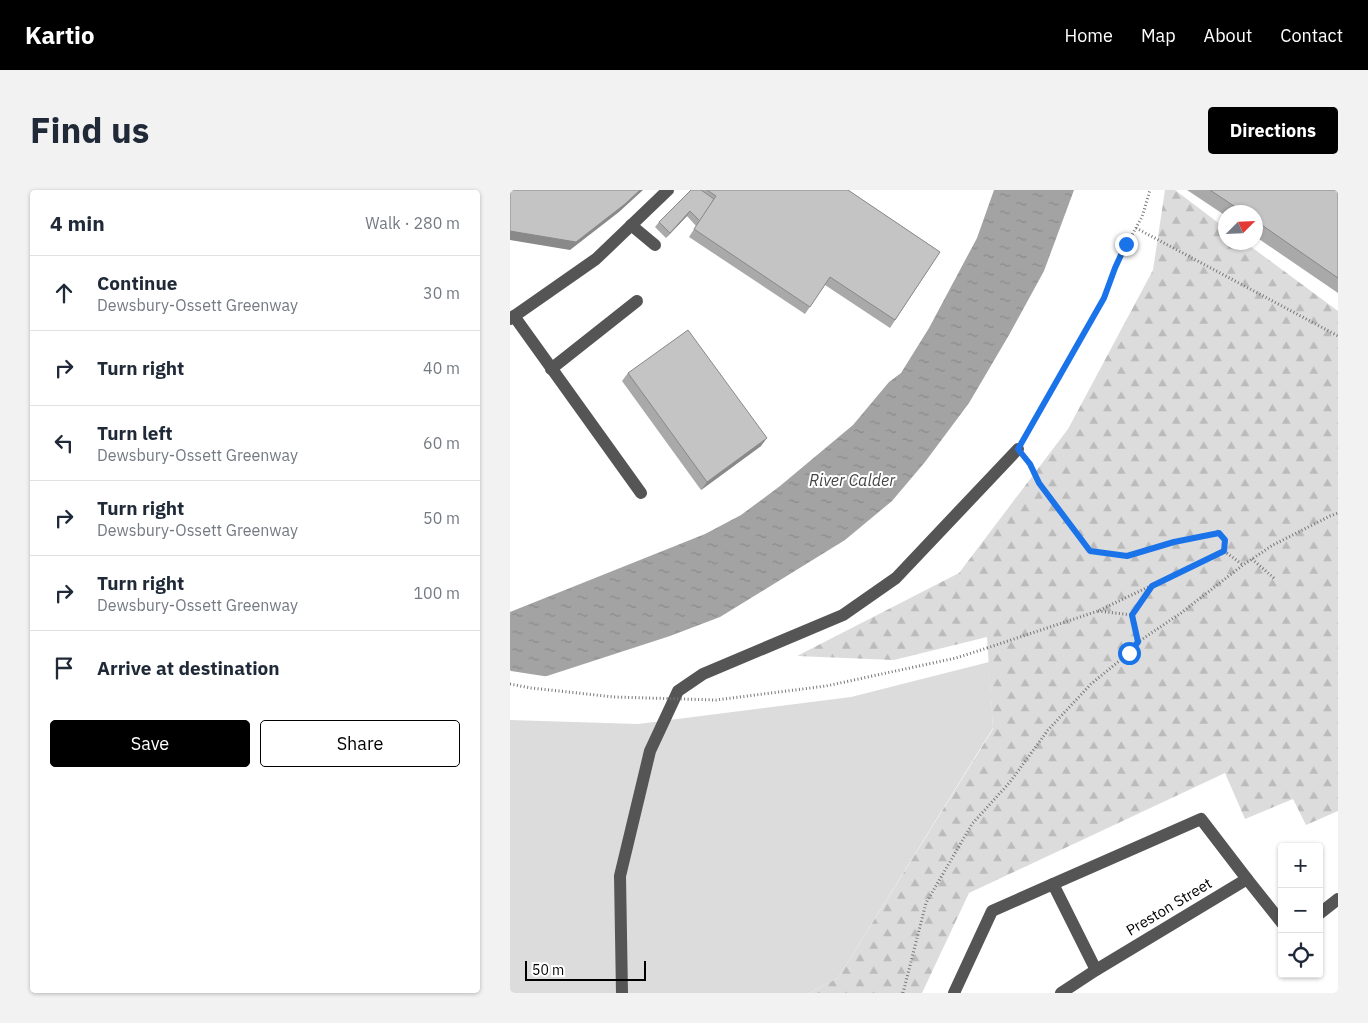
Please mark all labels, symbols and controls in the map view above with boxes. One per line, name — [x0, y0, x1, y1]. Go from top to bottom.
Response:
text: Kartio — [25, 19, 95, 51]
text: Home — [1065, 24, 1113, 47]
text: Map — [1141, 24, 1176, 47]
text: About — [1204, 24, 1252, 47]
text: Contact — [1280, 24, 1343, 47]
text: Find us — [30, 107, 149, 153]
button: Directions — [1208, 107, 1338, 154]
north arrow — [1218, 205, 1263, 250]
text: 4 min — [50, 209, 105, 237]
text: Walk · 280 m — [365, 213, 460, 233]
route end — [1115, 233, 1138, 256]
text: Continue — [97, 271, 177, 295]
icon: ahead — [50, 279, 78, 307]
text: 30 m — [423, 283, 460, 303]
text: Dewsbury-Ossett Greenway — [97, 295, 298, 315]
icon: right — [50, 354, 78, 382]
text: Turn right — [97, 356, 184, 380]
text: 40 m — [423, 358, 460, 378]
text: Turn left — [97, 421, 173, 445]
icon: left — [50, 429, 78, 457]
text: 60 m — [423, 433, 460, 453]
text: Dewsbury-Ossett Greenway — [97, 445, 298, 465]
water label: River Calder — [809, 470, 896, 490]
text: Turn right — [97, 496, 184, 520]
icon: right — [50, 504, 78, 532]
text: 50 m — [423, 508, 460, 528]
text: Dewsbury-Ossett Greenway — [97, 520, 298, 540]
text: Turn right — [97, 571, 184, 595]
icon: right — [50, 579, 78, 607]
text: 100 m — [413, 583, 460, 603]
text: Dewsbury-Ossett Greenway — [97, 595, 298, 615]
route start — [1118, 642, 1141, 665]
icon: arrive — [50, 654, 78, 682]
text: Arrive at destination — [97, 656, 280, 680]
button: Save — [50, 720, 250, 767]
button: Share — [260, 720, 460, 767]
map controls — [1278, 843, 1323, 978]
button: + — [1278, 843, 1323, 888]
street label: Preston Street — [1122, 874, 1215, 940]
button: − — [1278, 888, 1323, 933]
button: locate — [1278, 933, 1323, 978]
scale bar — [525, 958, 646, 981]
text: 50 m — [532, 961, 564, 979]

